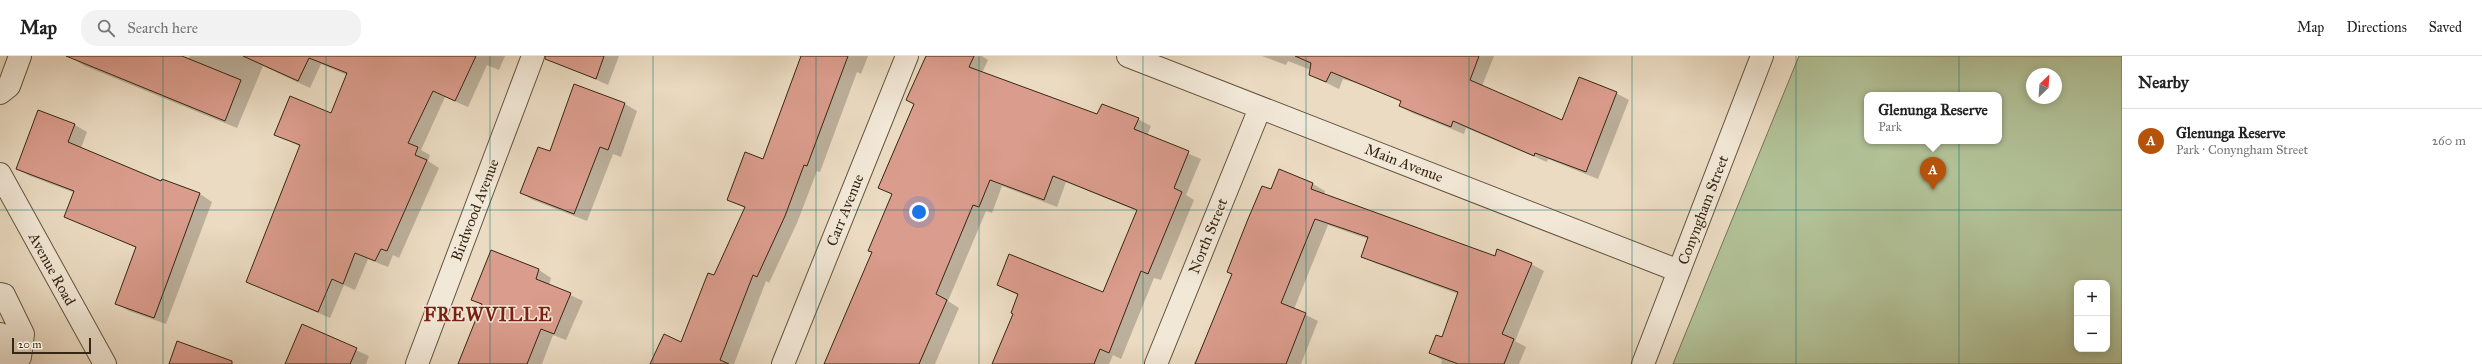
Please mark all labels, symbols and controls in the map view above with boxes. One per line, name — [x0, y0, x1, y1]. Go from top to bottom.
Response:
search box — [81, 10, 361, 46]
text: Map — [20, 16, 57, 39]
icon: search — [95, 17, 117, 39]
text: Search here — [127, 19, 198, 37]
text: Map — [2297, 19, 2324, 36]
text: Directions — [2346, 19, 2407, 36]
text: Saved — [2429, 19, 2462, 36]
north arrow — [2026, 68, 2062, 104]
text: Nearby — [2138, 72, 2189, 93]
popup — [1864, 92, 2002, 144]
text: Glenunga Reserve — [1878, 101, 1988, 119]
text: Park — [1878, 119, 1902, 135]
text: Glenunga Reserve — [2176, 124, 2285, 142]
text: A — [2147, 133, 2155, 149]
text: 260 m — [2432, 133, 2466, 149]
street label: Main Avenue — [1362, 140, 1446, 186]
text: Park · Conyngham Street — [2176, 142, 2308, 158]
street label: Conyngham Street — [1674, 152, 1732, 267]
street label: Birdwood Avenue — [447, 156, 503, 264]
pin: A — [1920, 157, 1946, 190]
street label: Carr Avenue — [822, 171, 868, 249]
street label: North Street — [1185, 195, 1232, 276]
your location — [909, 202, 929, 222]
street label: Avenue Road — [24, 229, 80, 309]
map controls — [2074, 280, 2110, 352]
button: + — [2074, 280, 2110, 316]
district label: FREWVILLE — [423, 303, 553, 326]
button: − — [2074, 316, 2110, 352]
scale bar — [12, 336, 91, 355]
text: 20 m — [18, 338, 41, 351]

